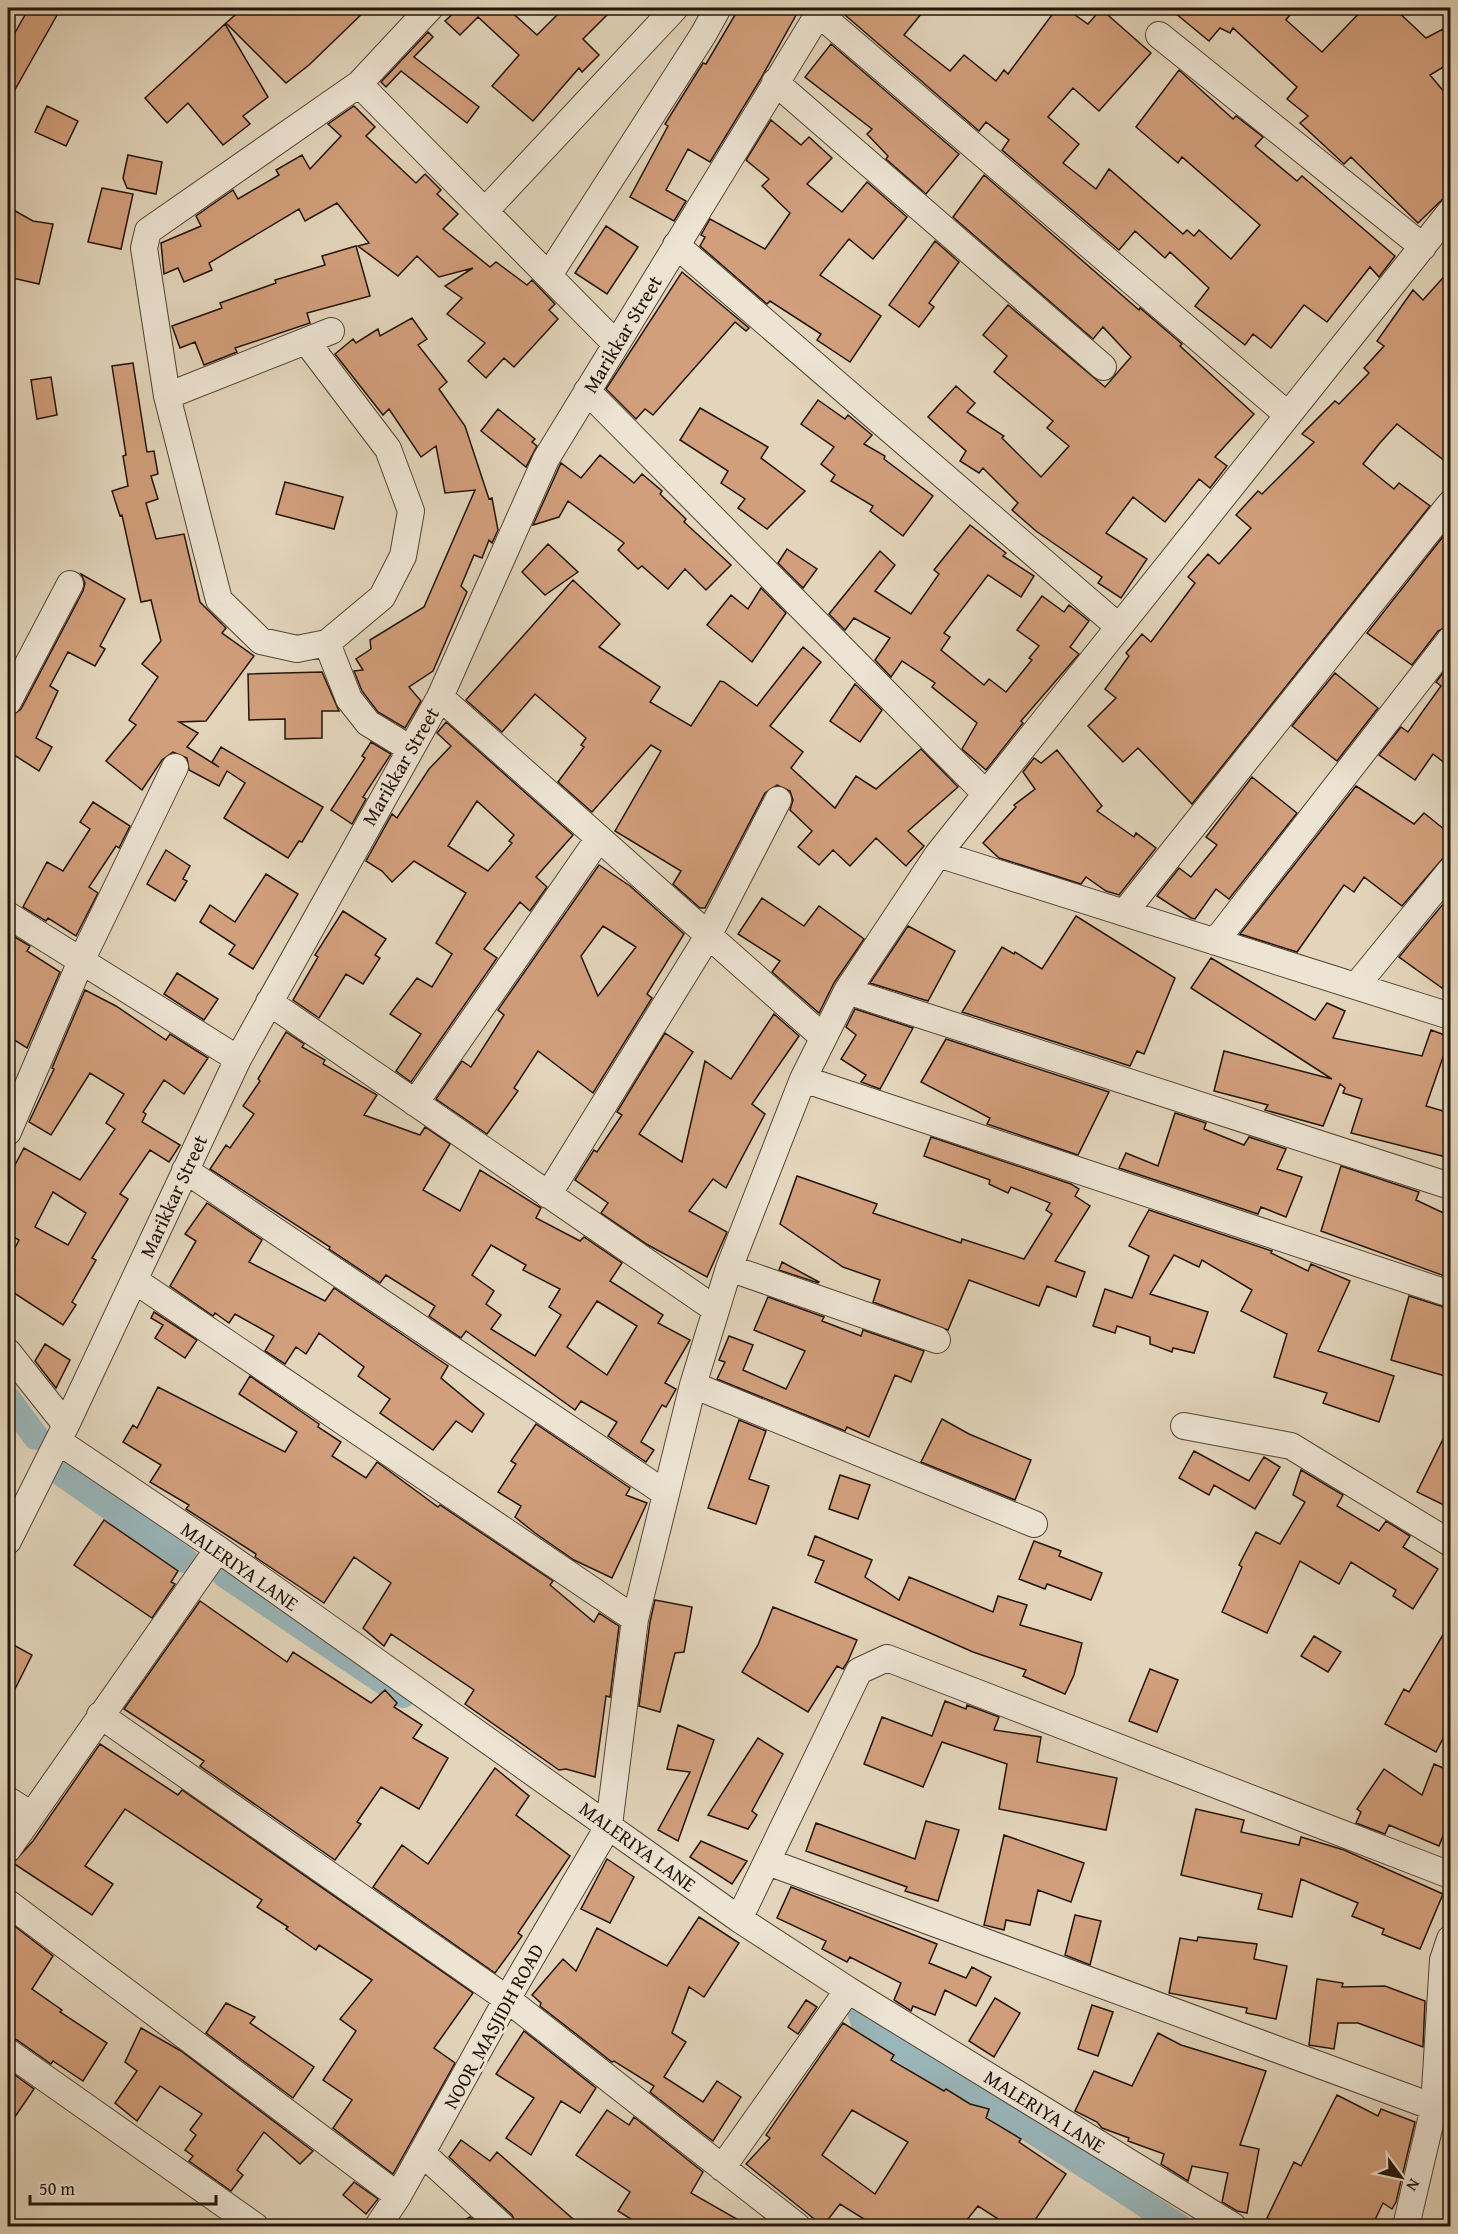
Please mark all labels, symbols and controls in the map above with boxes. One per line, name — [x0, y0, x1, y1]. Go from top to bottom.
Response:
street label: Marikkar Street — [575, 270, 669, 398]
street label: Marikkar Street — [354, 701, 446, 831]
street label: Marikkar Street — [132, 1130, 214, 1262]
street label: MALERIYA LANE — [175, 1515, 305, 1617]
street label: MALERIYA LANE — [574, 1794, 702, 1898]
street label: NOOR_MASJIDH ROAD — [436, 1938, 550, 2114]
street label: MALERIYA LANE — [979, 2062, 1111, 2160]
north arrow — [1371, 2147, 1431, 2207]
scale bar — [30, 2168, 216, 2206]
text: N — [1400, 2174, 1427, 2196]
text: 50 m — [39, 2175, 75, 2202]

